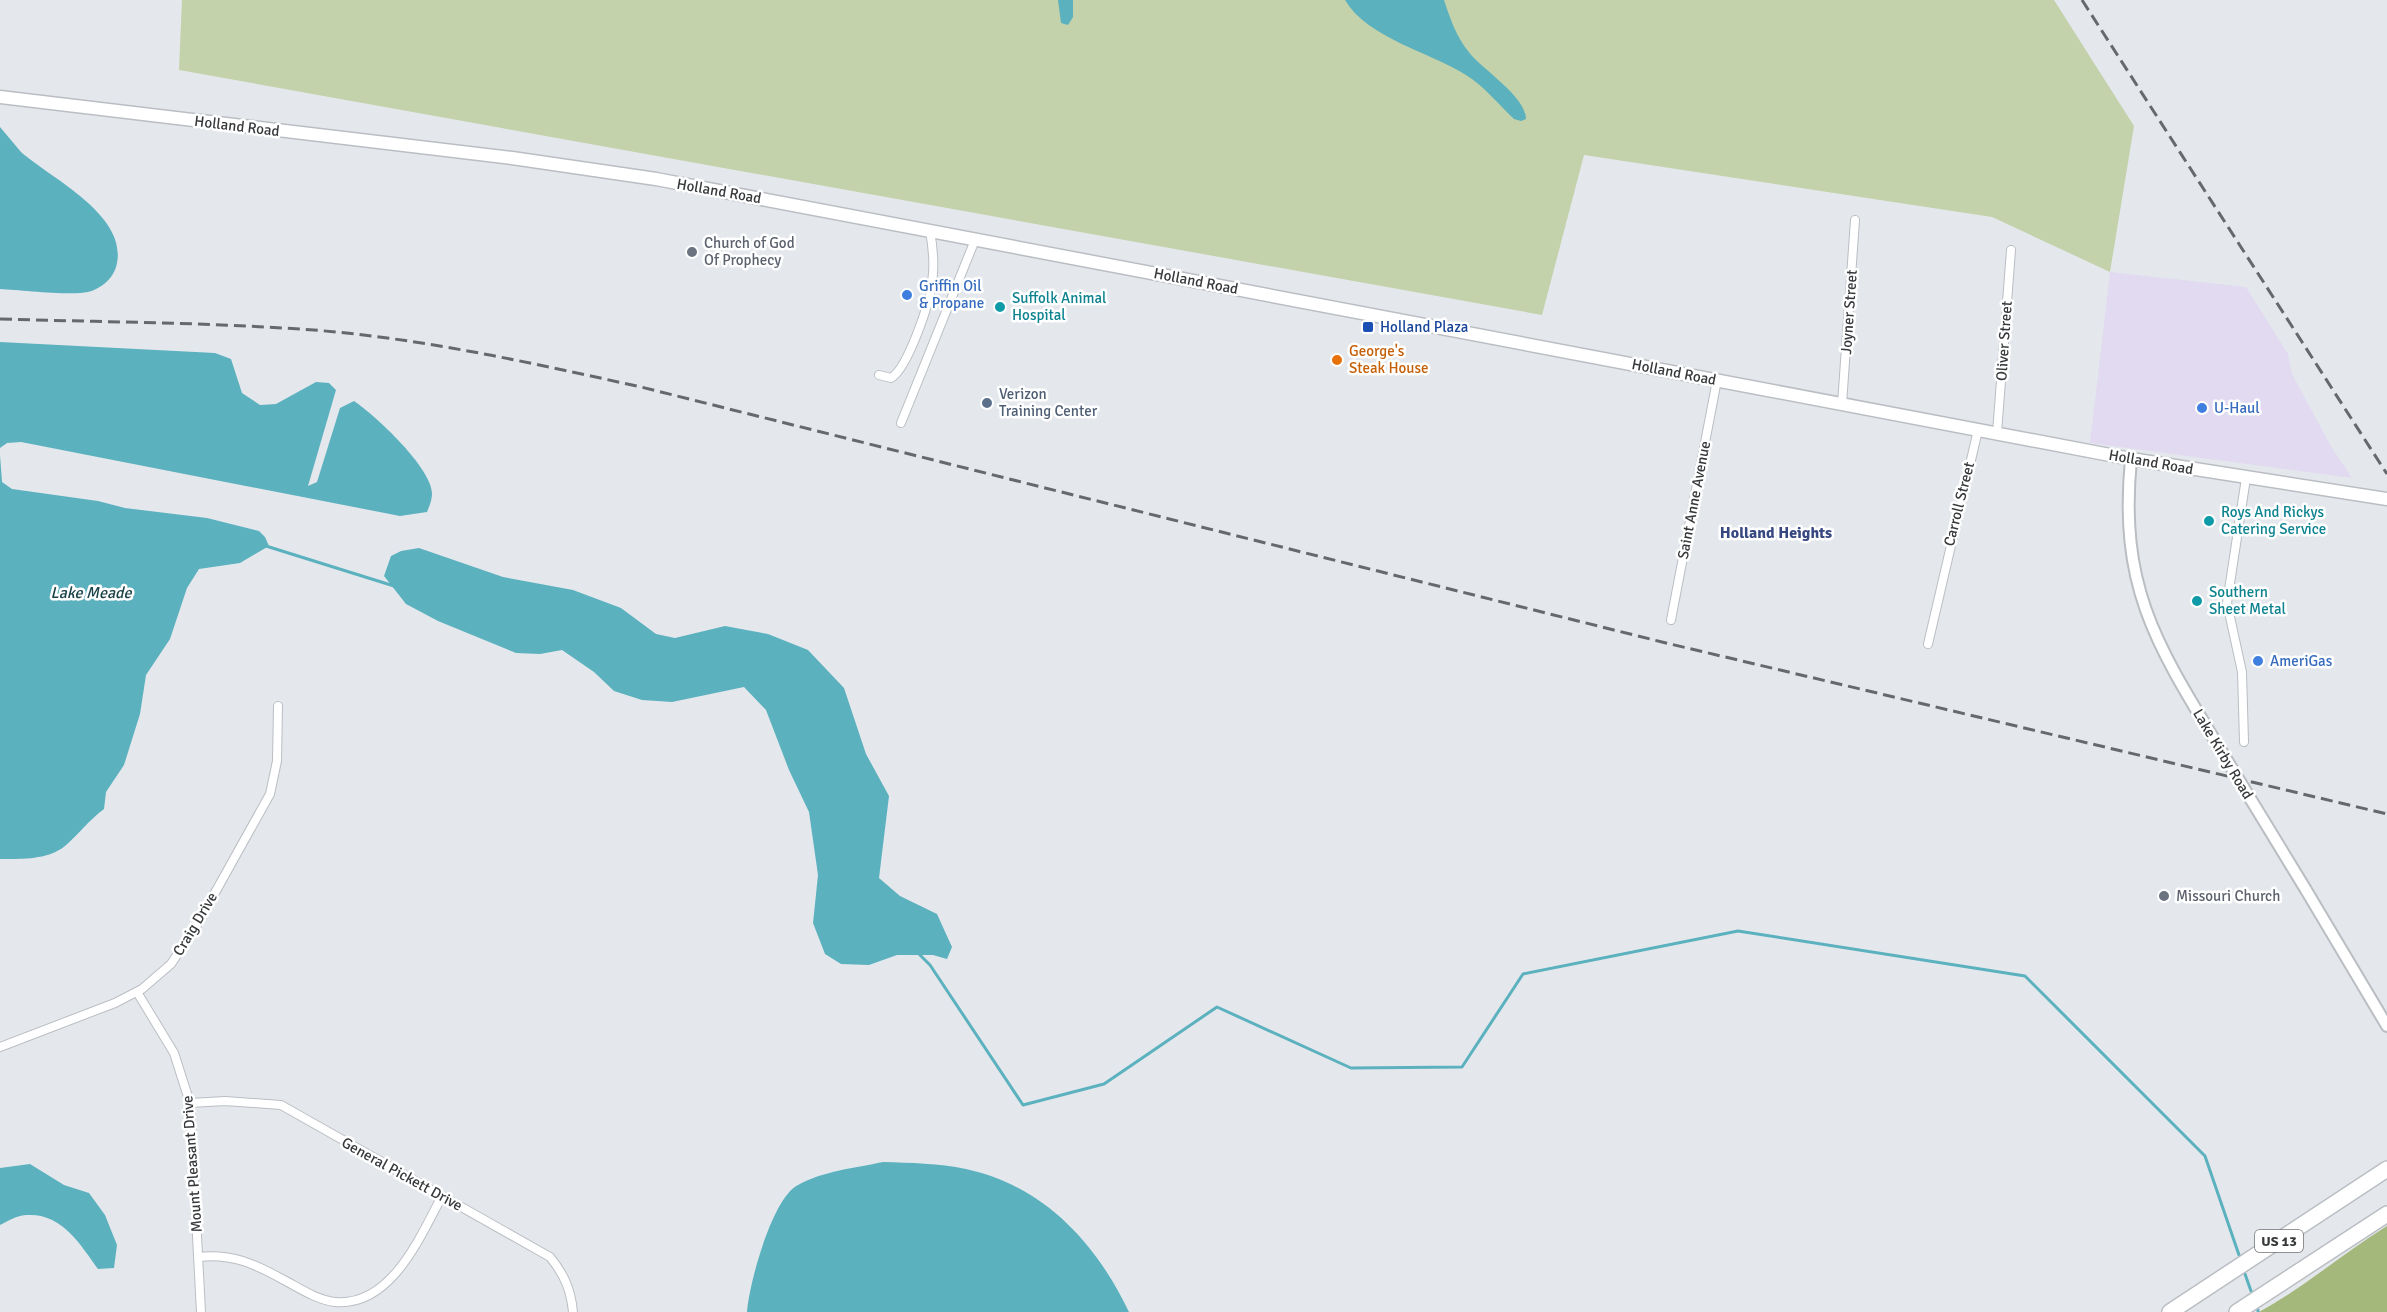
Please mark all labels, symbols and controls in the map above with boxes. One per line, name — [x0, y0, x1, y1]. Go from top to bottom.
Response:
street label: Holland Road — [193, 112, 281, 140]
street label: Holland Road — [675, 175, 763, 207]
place label: Church of God Of Prophecy — [704, 234, 795, 269]
marker: Church of God Of Prophecy — [685, 245, 699, 259]
street label: Holland Road — [1152, 264, 1240, 298]
street label: Joyner Street — [1837, 269, 1861, 355]
place label: Griffin Oil & Propane — [919, 277, 984, 312]
marker: Griffin Oil & Propane — [900, 288, 914, 302]
place label: Suffolk Animal Hospital — [1012, 289, 1106, 324]
marker: Suffolk Animal Hospital — [993, 300, 1007, 314]
street label: Oliver Street — [1992, 300, 2016, 382]
place label: Holland Plaza — [1380, 318, 1468, 336]
marker: Holland Plaza — [1361, 320, 1375, 334]
place label: George's Steak House — [1349, 342, 1429, 377]
marker: George's Steak House — [1330, 353, 1344, 367]
street label: Holland Road — [1630, 355, 1718, 389]
place label: Verizon Training Center — [999, 385, 1098, 420]
marker: Verizon Training Center — [980, 396, 994, 410]
place label: U-Haul — [2214, 399, 2260, 417]
marker: U-Haul — [2195, 401, 2209, 415]
street label: Saint Anne Avenue — [1674, 439, 1714, 561]
street label: Holland Road — [2107, 446, 2195, 478]
street label: Carroll Street — [1940, 460, 1978, 548]
place label: Roys And Rickys Catering Service — [2221, 503, 2326, 538]
marker: Roys And Rickys Catering Service — [2202, 514, 2216, 528]
district label: Holland Heights — [1720, 523, 1832, 543]
water label: Lake Meade — [50, 583, 132, 603]
place label: Southern Sheet Metal — [2209, 583, 2286, 618]
marker: Southern Sheet Metal — [2190, 594, 2204, 608]
place label: AmeriGas — [2270, 652, 2333, 670]
marker: AmeriGas — [2251, 654, 2265, 668]
street label: Lake Kirby Road — [2189, 706, 2257, 802]
place label: Missouri Church — [2176, 887, 2280, 905]
street label: Craig Drive — [169, 889, 221, 959]
marker: Missouri Church — [2157, 889, 2171, 903]
street label: Mount Pleasant Drive — [178, 1095, 206, 1233]
street label: General Pickett Drive — [338, 1133, 466, 1215]
road number: US 13 — [2255, 1230, 2303, 1252]

